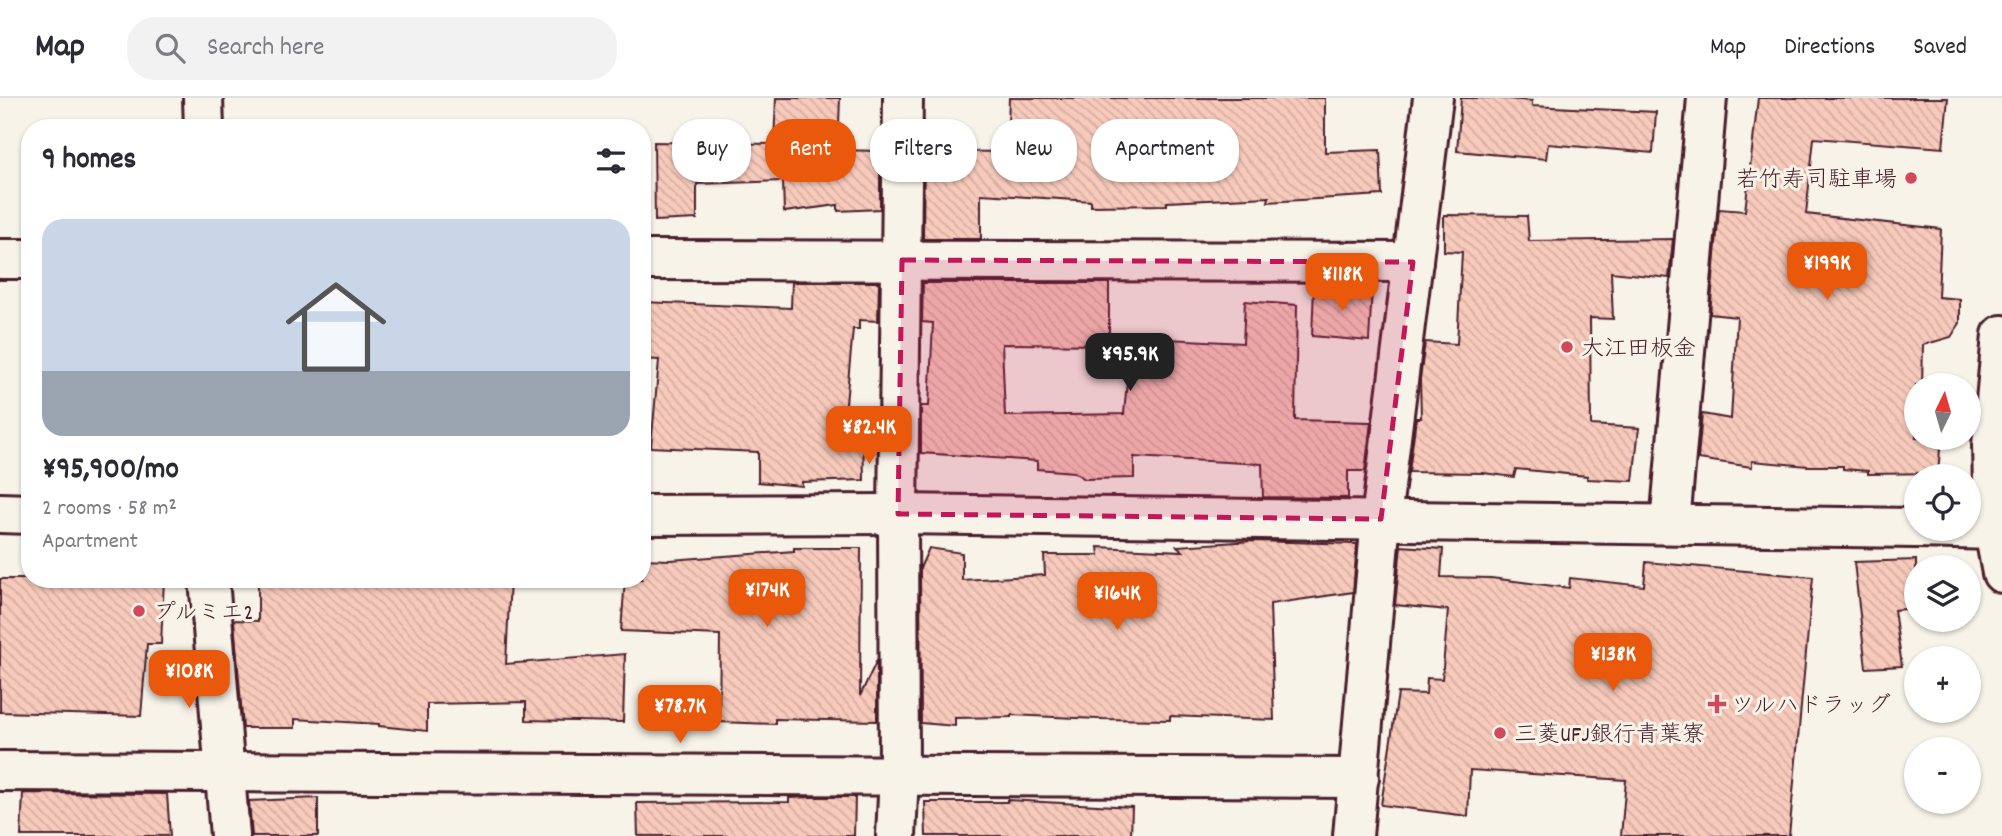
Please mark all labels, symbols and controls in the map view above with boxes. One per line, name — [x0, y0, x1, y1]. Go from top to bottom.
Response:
search box — [127, 17, 617, 80]
text: Map — [35, 25, 85, 72]
icon: search — [151, 29, 189, 67]
text: Search here — [207, 30, 325, 67]
text: Map — [1710, 31, 1746, 65]
text: Directions — [1784, 31, 1875, 65]
text: Saved — [1913, 31, 1967, 65]
chip: Buy — [672, 119, 751, 182]
chip: Rent — [765, 119, 856, 182]
chip: Filters — [870, 119, 977, 182]
chip: New — [991, 119, 1077, 182]
chip: Apartment — [1091, 119, 1239, 182]
text: 9 homes — [42, 140, 136, 183]
icon: filters — [592, 142, 630, 180]
place label: 若竹寿司駐車場 — [1736, 165, 1897, 198]
marker: 若竹寿司駐車場 — [1903, 170, 1919, 186]
pin: ¥199K — [1778, 242, 1876, 302]
text: ¥199K — [1803, 248, 1851, 281]
pin: ¥118K — [1293, 254, 1391, 313]
text: ¥118K — [1321, 259, 1363, 292]
icon: home — [273, 264, 399, 390]
pin: ¥95.9K — [1073, 334, 1187, 393]
place label: 大江田板金 — [1581, 334, 1696, 367]
text: ¥95.9K — [1101, 339, 1159, 372]
marker: 大江田板金 — [1559, 339, 1575, 355]
north arrow — [1904, 373, 1981, 450]
map controls — [1904, 373, 1981, 814]
pin: ¥82.4K — [812, 406, 926, 466]
text: ¥82.4K — [842, 412, 896, 445]
text: ¥95,900/mo — [42, 450, 179, 493]
button: locate — [1904, 464, 1981, 541]
text: 2 rooms · 58 m² — [42, 493, 177, 526]
text: Apartment — [42, 526, 138, 559]
button: layers — [1904, 555, 1981, 632]
pin: ¥174K — [718, 570, 816, 629]
pin: ¥164K — [1068, 573, 1166, 632]
text: ¥174K — [744, 575, 790, 608]
text: ¥164K — [1093, 578, 1141, 611]
place label: プルミエ2 — [153, 598, 254, 631]
marker: プルミエ2 — [131, 603, 147, 619]
pin: ¥138K — [1564, 634, 1662, 693]
text: ¥138K — [1590, 639, 1636, 672]
button: + — [1904, 646, 1981, 723]
pin: ¥108K — [140, 650, 238, 710]
text: ¥108K — [165, 656, 213, 689]
pin: ¥78.7K — [623, 686, 737, 745]
text: ¥78.7K — [654, 691, 706, 724]
place label: ツルハドラッグ — [1731, 691, 1891, 724]
marker: ツルハドラッグ — [1709, 696, 1725, 712]
place label: 三菱UFJ銀行青葉寮 — [1514, 720, 1705, 753]
marker: 三菱UFJ銀行青葉寮 — [1492, 725, 1508, 741]
button: − — [1904, 737, 1981, 814]

